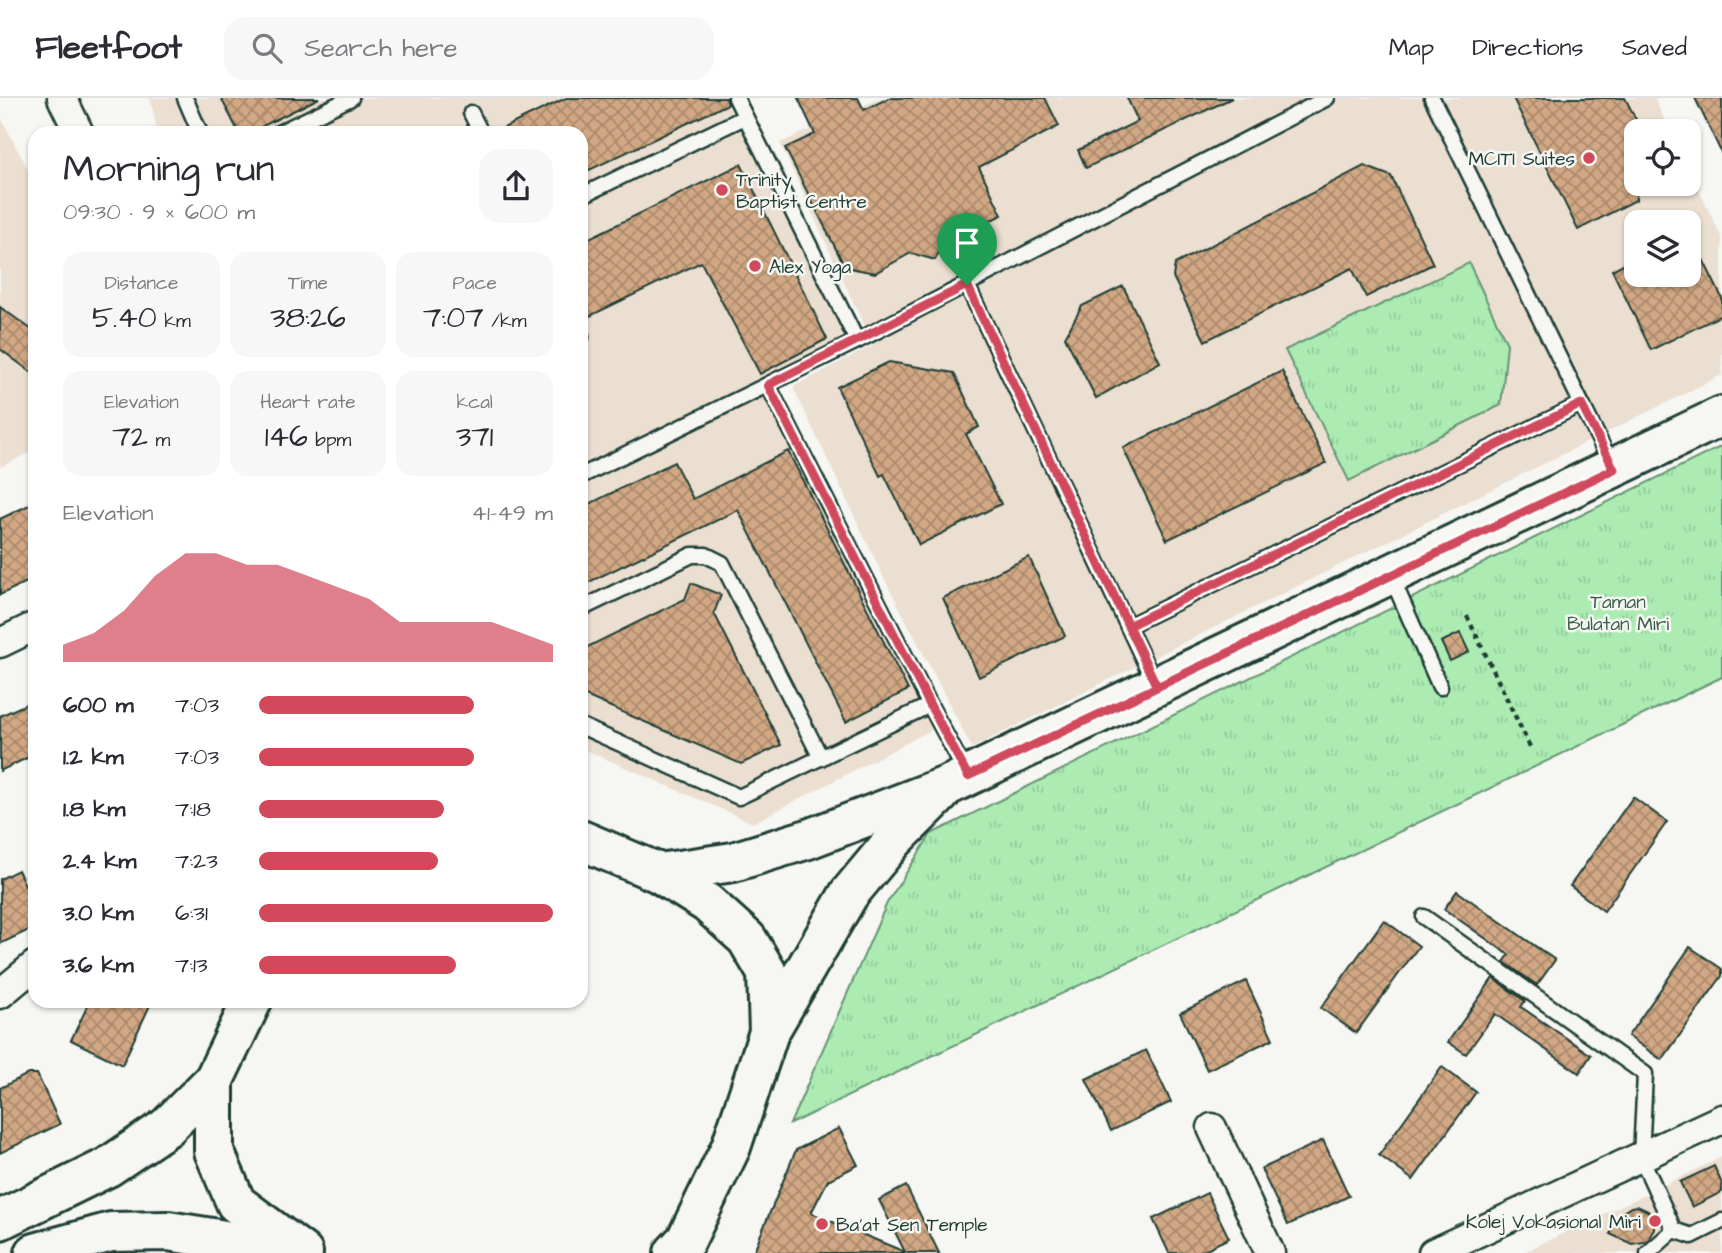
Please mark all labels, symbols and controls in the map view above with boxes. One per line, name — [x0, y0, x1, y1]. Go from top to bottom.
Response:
search box — [224, 17, 714, 80]
text: Fleetfoot — [35, 25, 182, 71]
icon: search — [248, 29, 286, 67]
text: Search here — [304, 30, 458, 66]
text: Map — [1389, 31, 1434, 65]
text: Directions — [1472, 31, 1584, 65]
text: Saved — [1622, 31, 1687, 65]
map controls — [1624, 119, 1701, 287]
button: locate — [1624, 119, 1701, 196]
text: Morning run — [63, 144, 275, 196]
place label: MCITI Suites — [1468, 146, 1575, 173]
button: share — [479, 149, 553, 223]
marker: MCITI Suites — [1581, 150, 1597, 166]
place label: Trinity Baptist Centre — [736, 167, 867, 216]
marker: Trinity Baptist Centre — [714, 182, 730, 198]
text: 09:30 · 9 × 600 m — [63, 196, 255, 228]
button: layers — [1624, 210, 1701, 287]
pin — [937, 213, 997, 285]
icon: arrive — [948, 224, 986, 262]
place label: Alex Yoga — [769, 254, 852, 282]
marker: Alex Yoga — [747, 258, 763, 274]
text: Distance — [104, 270, 178, 297]
text: Time — [288, 270, 328, 297]
text: Pace — [453, 270, 497, 297]
text: 5.40 — [92, 297, 157, 339]
text: 38:26 — [270, 297, 346, 339]
text: 7:07 — [423, 297, 484, 339]
text: km — [157, 308, 191, 335]
text: /km — [484, 308, 526, 335]
text: Elevation — [104, 389, 179, 416]
text: Heart rate — [260, 389, 356, 416]
text: kcal — [456, 389, 493, 416]
text: 72 — [112, 416, 148, 458]
text: 146 — [265, 416, 308, 458]
text: 371 — [456, 416, 493, 458]
text: m — [148, 427, 170, 454]
text: bpm — [308, 427, 351, 454]
text: Elevation — [63, 497, 154, 529]
text: 41–49 m — [471, 497, 553, 529]
park label: Taman Bulatan Miri — [1567, 589, 1669, 638]
text: 600 m — [63, 689, 134, 721]
text: 7:03 — [175, 689, 219, 721]
text: 1.2 km — [63, 741, 124, 773]
text: 7:03 — [175, 741, 219, 773]
text: 1.8 km — [63, 793, 125, 825]
text: 7:18 — [175, 793, 211, 825]
text: 2.4 km — [63, 845, 136, 877]
text: 7:23 — [175, 845, 218, 877]
text: 3.0 km — [63, 897, 134, 929]
text: 6:31 — [175, 897, 208, 929]
text: 3.6 km — [63, 949, 134, 981]
text: 7:13 — [175, 949, 208, 981]
place label: Kolej Vokasional Miri — [1466, 1209, 1641, 1236]
place label: Ba'at Sen Temple — [836, 1212, 988, 1239]
marker: Kolej Vokasional Miri — [1647, 1213, 1663, 1229]
marker: Ba'at Sen Temple — [814, 1216, 830, 1232]

